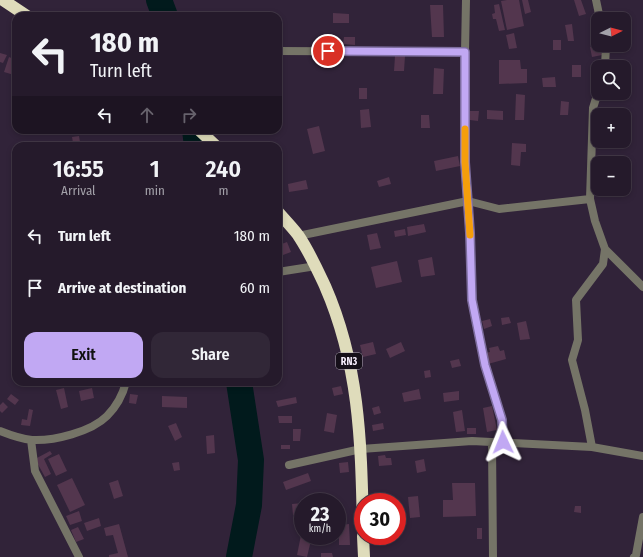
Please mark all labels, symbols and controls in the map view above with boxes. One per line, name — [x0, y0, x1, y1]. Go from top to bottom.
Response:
north arrow — [591, 12, 631, 52]
map controls — [591, 12, 631, 196]
text: 180 m — [90, 26, 159, 59]
icon: left — [24, 28, 76, 80]
pin — [311, 34, 345, 68]
icon: arrive — [317, 40, 339, 62]
text: Turn left — [90, 60, 152, 82]
button: search — [591, 60, 631, 100]
icon: left — [94, 104, 116, 126]
icon: ahead — [136, 104, 158, 126]
icon: right — [178, 104, 200, 126]
button: + — [591, 108, 631, 148]
text: 16:55 — [53, 155, 104, 183]
text: 1 — [150, 155, 160, 183]
text: 240 — [206, 155, 241, 183]
button: − — [591, 156, 631, 196]
text: Arrival — [61, 183, 96, 198]
text: min — [145, 183, 165, 198]
text: m — [218, 183, 228, 198]
icon: left — [24, 225, 46, 247]
text: Turn left — [58, 227, 111, 245]
text: 180 m — [234, 227, 270, 245]
icon: arrive — [24, 277, 46, 299]
text: Arrive at destination — [58, 279, 186, 297]
text: 60 m — [240, 279, 270, 297]
button: Exit — [24, 332, 143, 378]
button: Share — [151, 332, 270, 378]
road number: RN3 — [336, 353, 362, 369]
position arrow — [482, 421, 524, 463]
speed limit sign: 30 — [354, 493, 406, 545]
text: 23 — [311, 502, 329, 526]
text: km/h — [309, 523, 331, 535]

